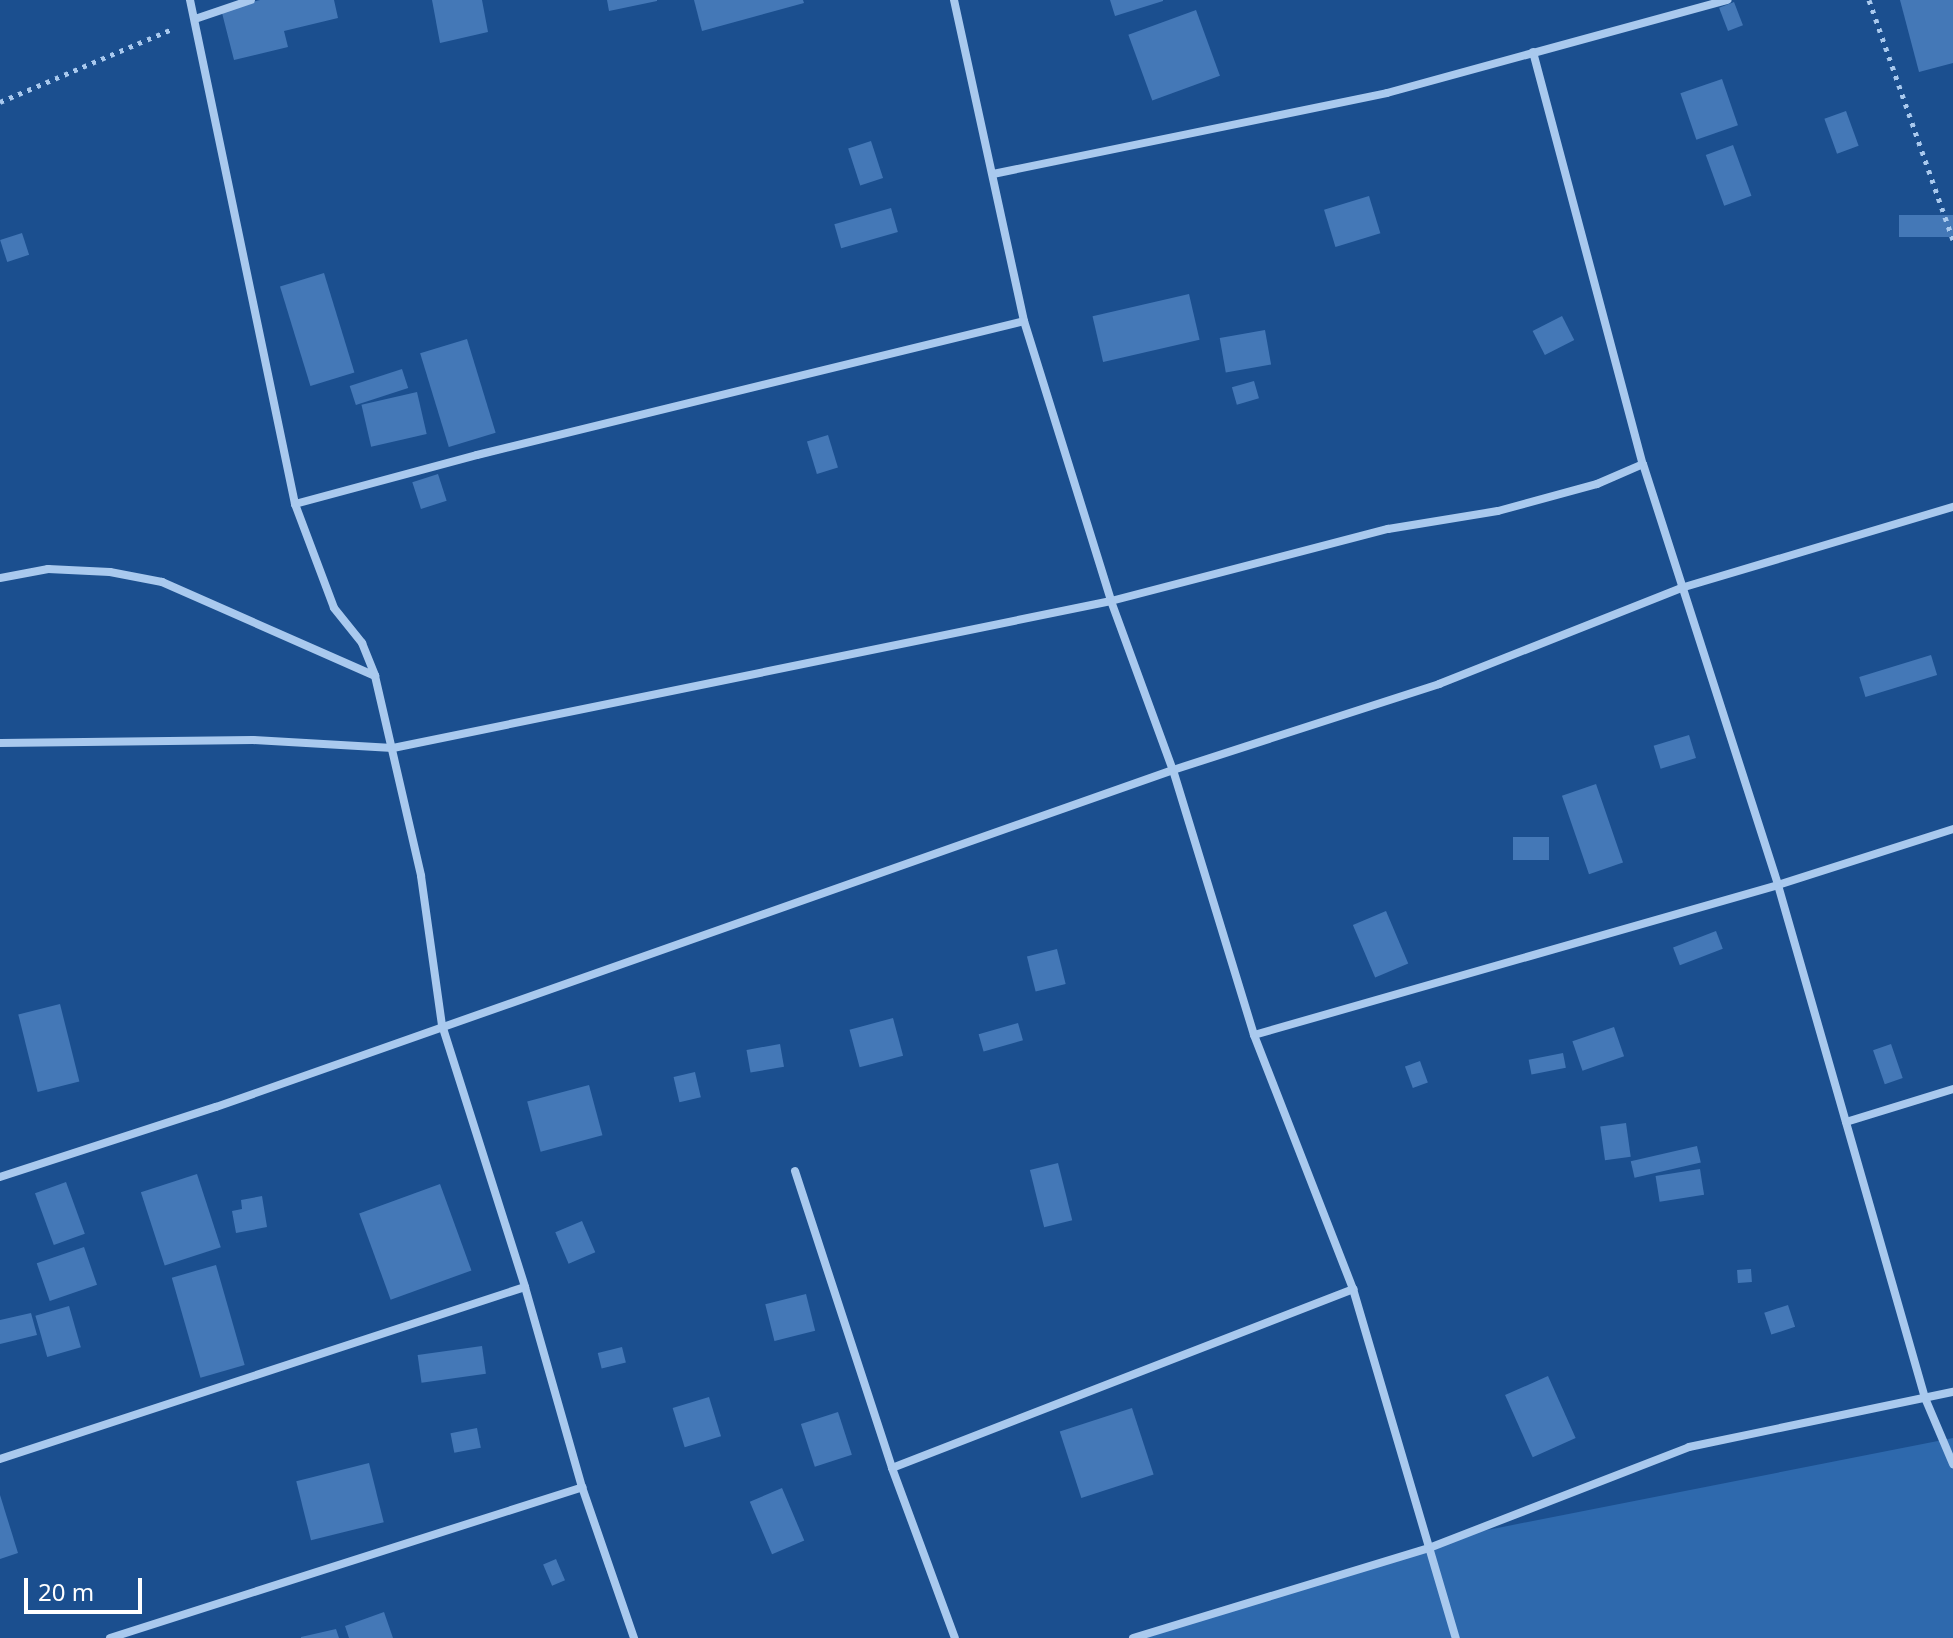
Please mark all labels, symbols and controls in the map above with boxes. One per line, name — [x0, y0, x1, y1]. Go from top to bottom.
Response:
scale bar — [28, 1562, 146, 1612]
text: 20 m — [38, 1575, 94, 1608]

